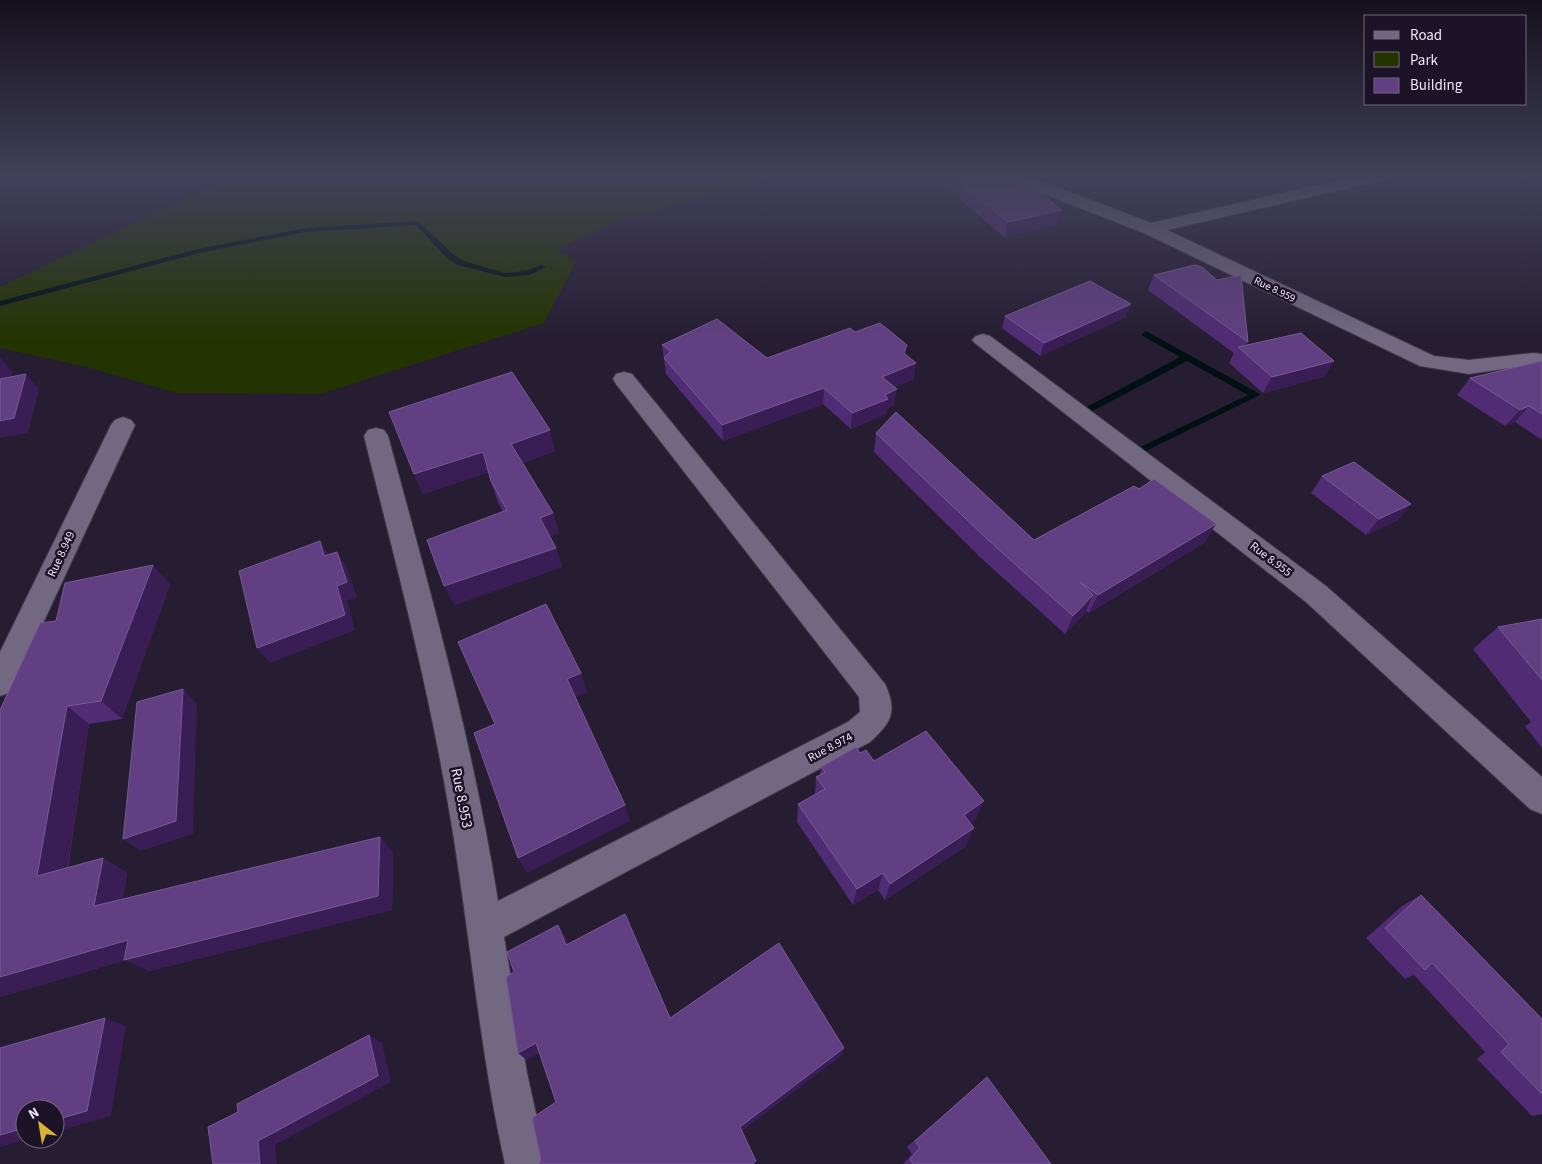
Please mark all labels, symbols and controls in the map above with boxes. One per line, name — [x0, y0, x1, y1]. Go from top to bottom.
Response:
legend — [1364, 15, 1527, 105]
text: Road — [1410, 25, 1442, 46]
text: Park — [1410, 50, 1439, 71]
text: Building — [1410, 75, 1463, 96]
street label: Rue 8.959 — [1251, 273, 1298, 306]
street label: Rue 8.949 — [43, 529, 79, 580]
street label: Rue 8.955 — [1246, 538, 1295, 581]
street label: Rue 8.974 — [805, 729, 856, 766]
street label: Rue 8.953 — [445, 766, 478, 830]
north arrow — [15, 1099, 65, 1149]
text: N — [25, 1103, 43, 1125]

